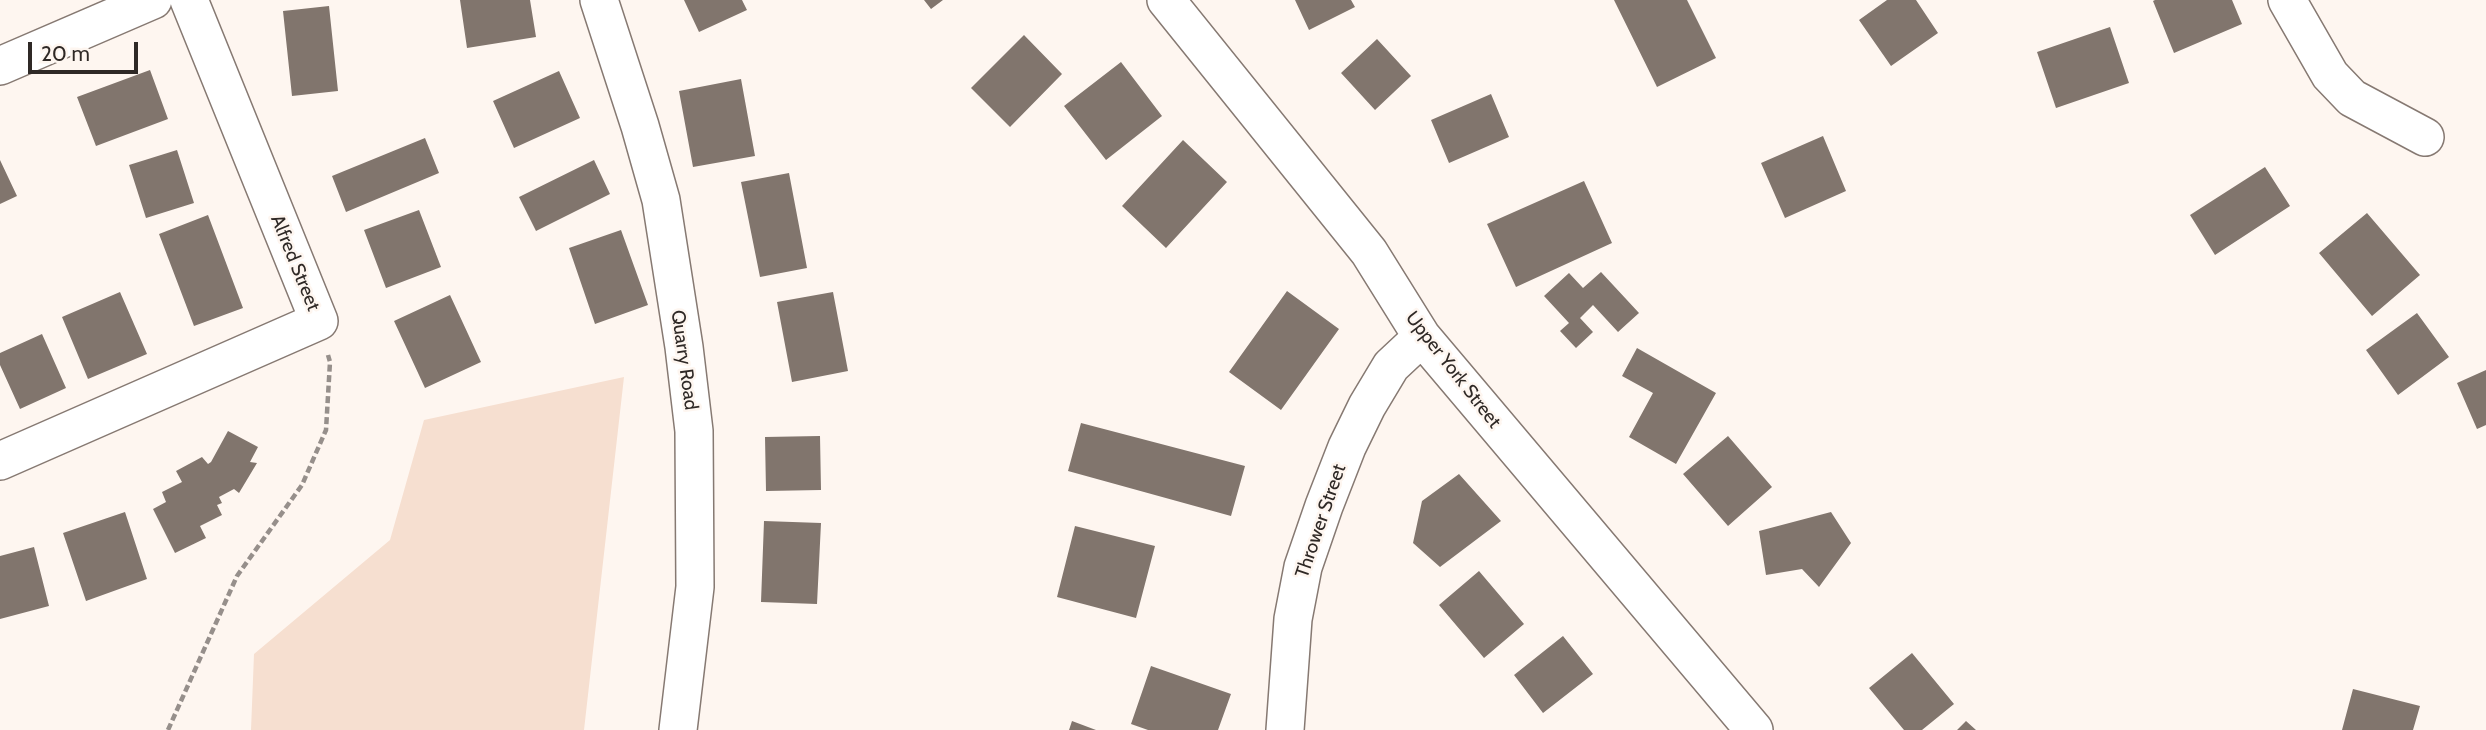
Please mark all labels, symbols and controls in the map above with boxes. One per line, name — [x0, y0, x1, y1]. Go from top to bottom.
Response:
scale bar — [32, 28, 142, 72]
text: 20 m — [41, 41, 90, 66]
street label: Alfred Street — [265, 212, 325, 314]
street label: Upper York Street — [1400, 307, 1506, 433]
street label: Quarry Road — [666, 309, 702, 411]
street label: Thrower Street — [1291, 461, 1351, 581]

